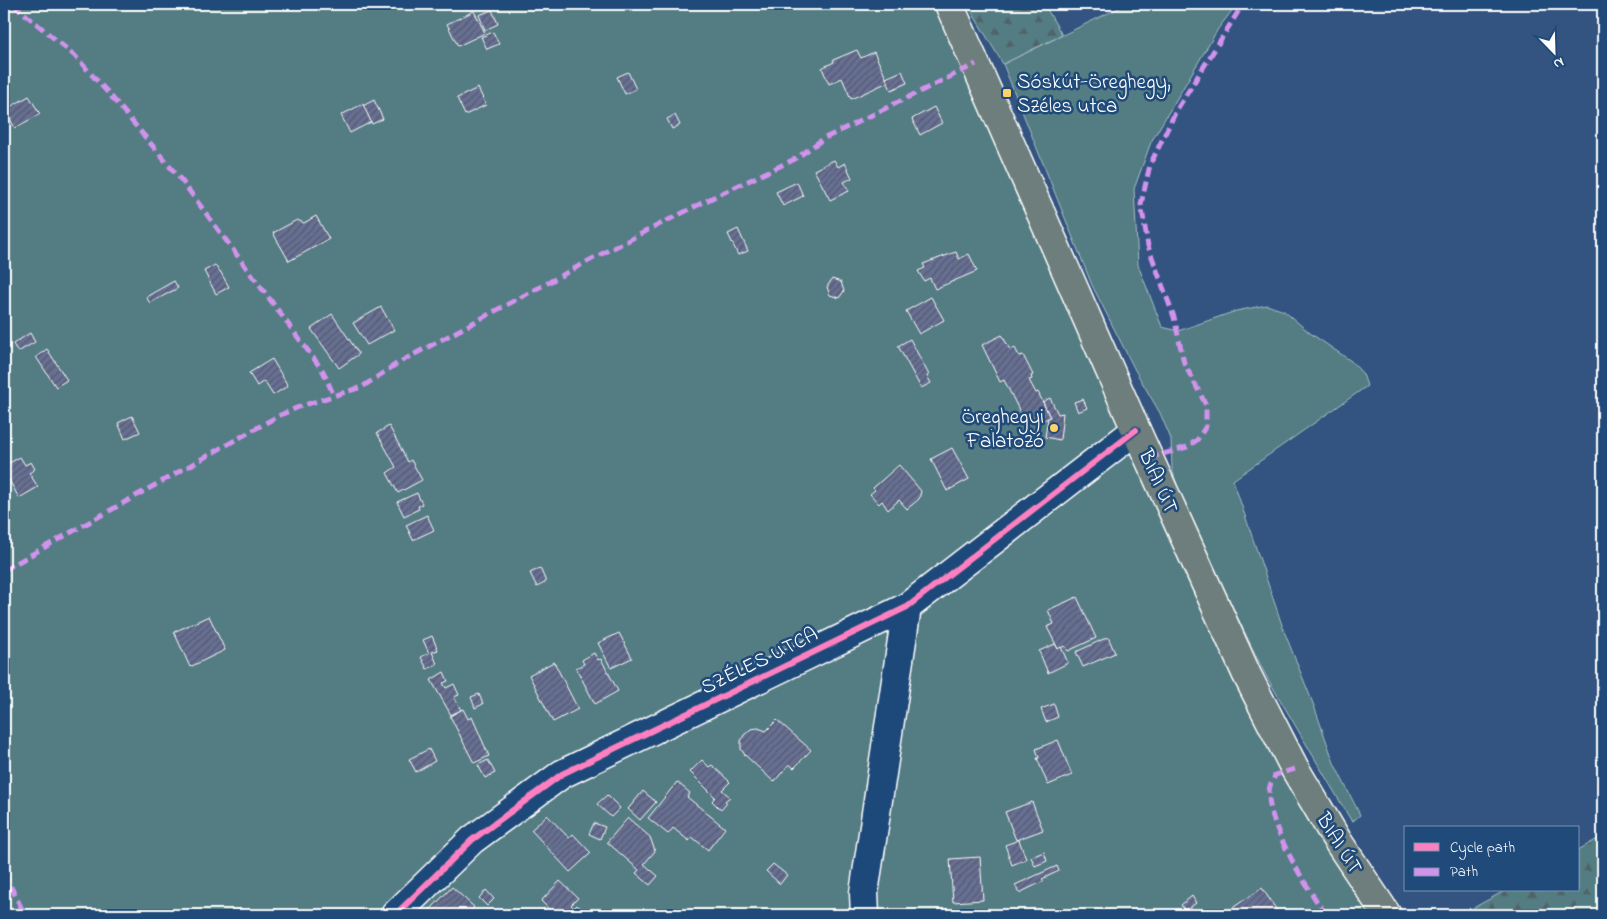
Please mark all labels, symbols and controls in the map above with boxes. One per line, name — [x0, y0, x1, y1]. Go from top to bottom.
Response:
north arrow — [1530, 28, 1580, 78]
text: N — [1550, 51, 1567, 74]
place label: Sóskút-Öreghegy, Széles utca — [1017, 68, 1171, 122]
marker: Sóskút-Öreghegy, Széles utca — [1001, 87, 1013, 99]
place label: Öreghegyi Falatozó — [961, 403, 1044, 457]
marker: Öreghegyi Falatozó — [1048, 422, 1060, 434]
street label: BIAI ÚT — [1129, 444, 1185, 519]
street label: SZÉLES UTCA — [696, 620, 824, 703]
street label: BIAI ÚT — [1307, 807, 1369, 881]
legend — [1404, 826, 1580, 892]
text: Cycle path — [1450, 837, 1515, 860]
text: Path — [1450, 861, 1478, 883]

